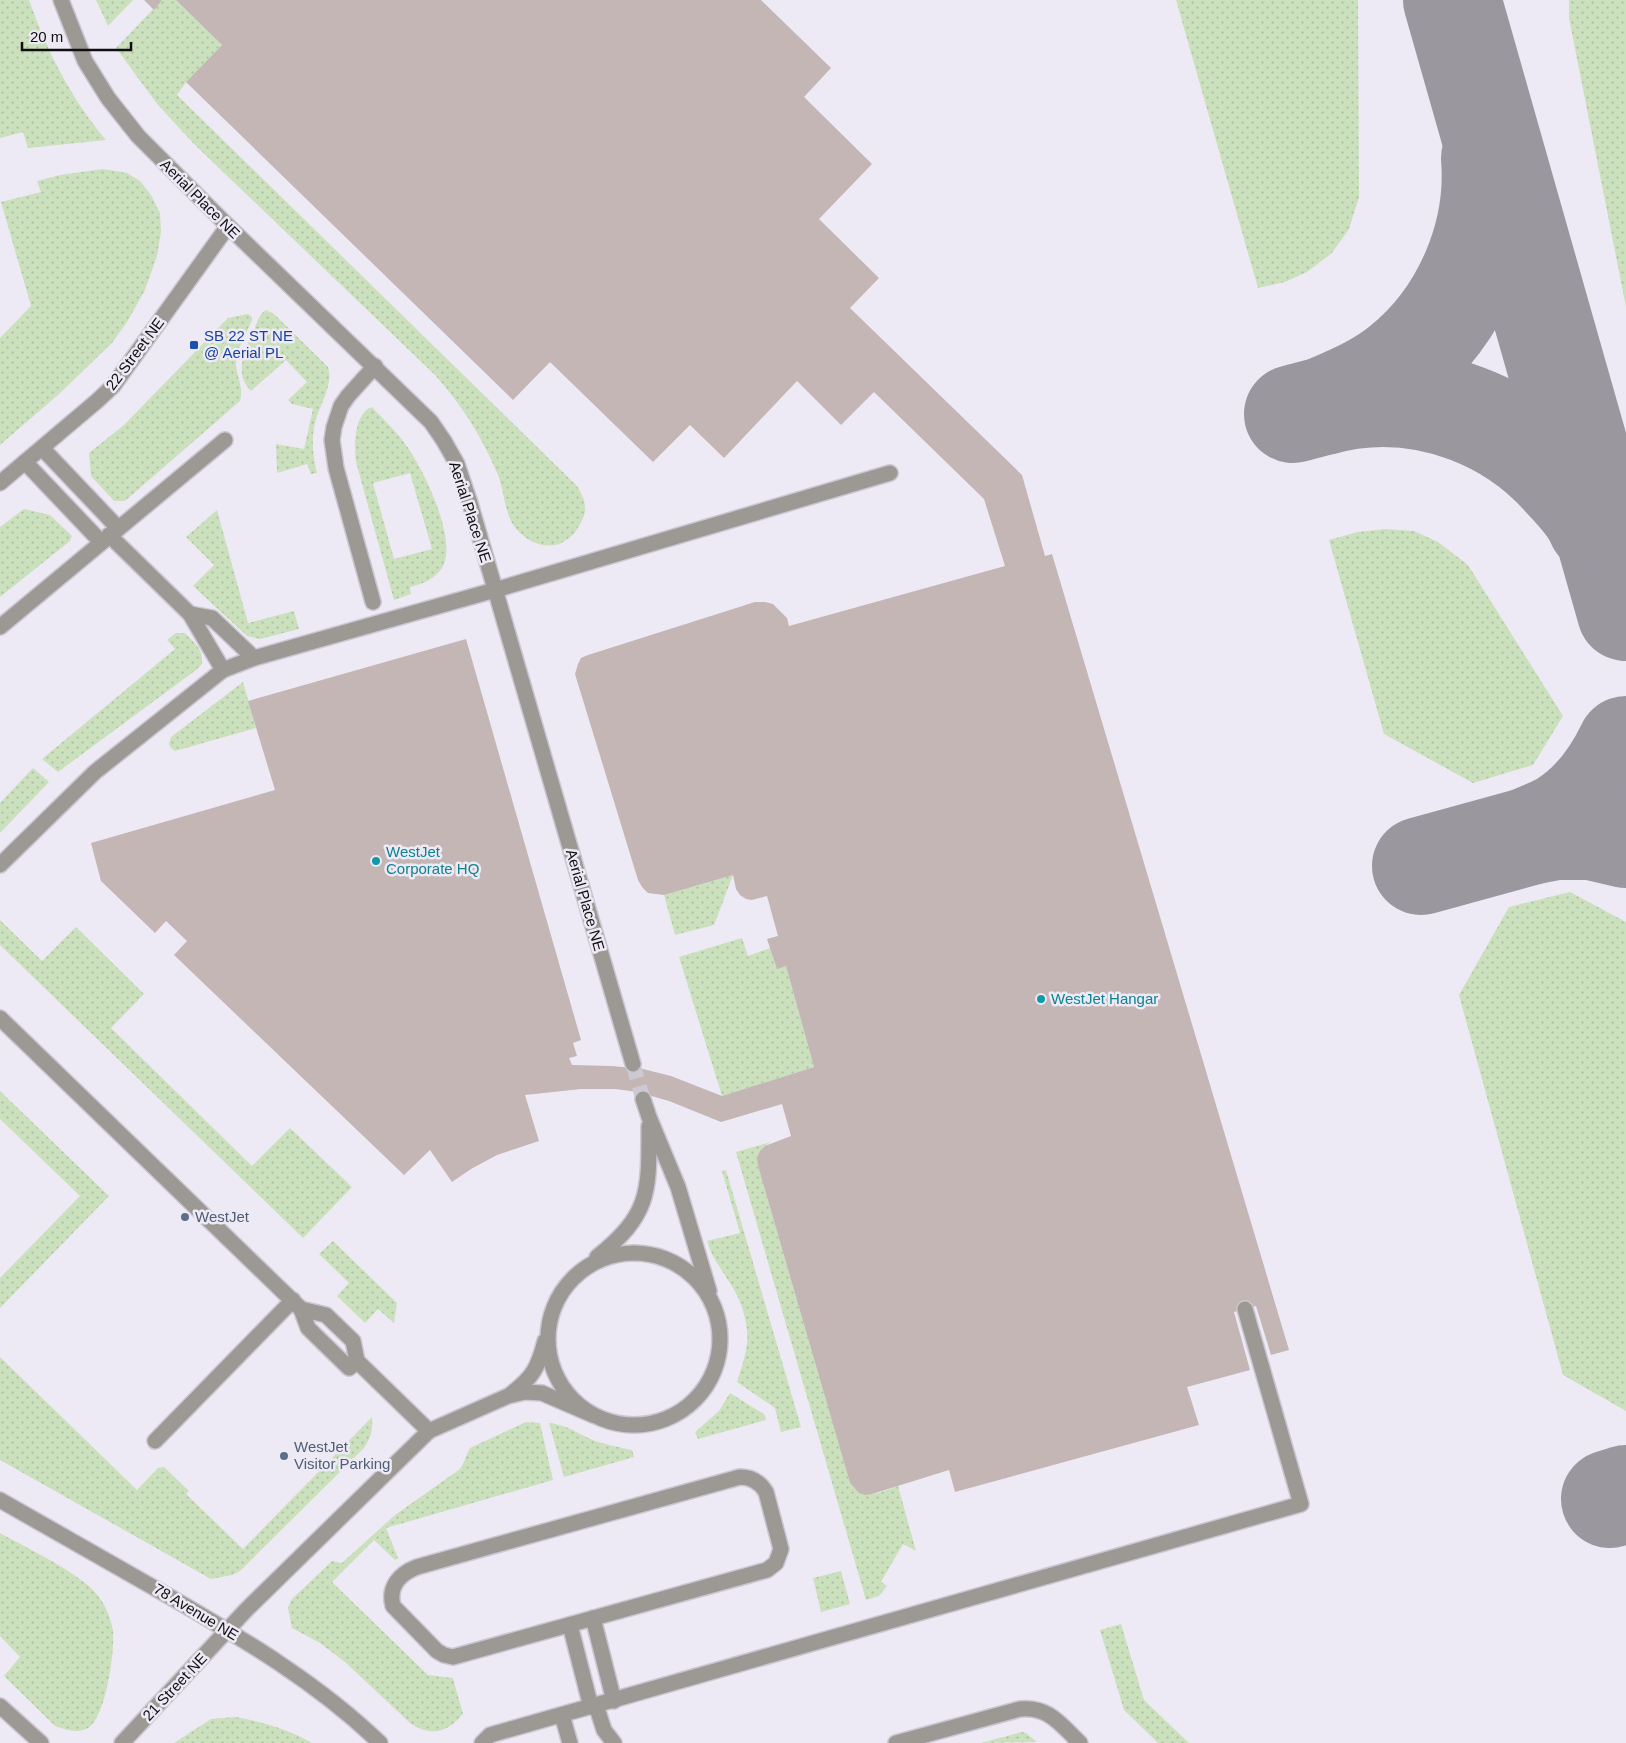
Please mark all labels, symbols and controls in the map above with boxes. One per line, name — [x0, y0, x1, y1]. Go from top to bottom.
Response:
scale bar — [22, 20, 131, 52]
text: 20 m — [30, 28, 63, 45]
street label: Aerial Place NE — [157, 155, 244, 242]
street label: 22 Street NE — [102, 314, 167, 393]
place label: SB 22 ST NE @ Aerial PL — [204, 327, 293, 361]
marker: SB 22 ST NE @ Aerial PL — [188, 339, 200, 351]
street label: Aerial Place NE — [446, 459, 495, 564]
place label: WestJet Corporate HQ — [386, 843, 479, 877]
street label: Aerial Place NE — [563, 847, 608, 953]
marker: WestJet Corporate HQ — [370, 855, 382, 867]
place label: WestJet Hangar — [1051, 990, 1158, 1007]
marker: WestJet Hangar — [1035, 993, 1047, 1005]
place label: WestJet — [195, 1208, 250, 1225]
marker: WestJet — [179, 1211, 191, 1223]
place label: WestJet Visitor Parking — [294, 1438, 390, 1472]
marker: WestJet Visitor Parking — [278, 1450, 290, 1462]
street label: 78 Avenue NE — [151, 1580, 242, 1643]
street label: 21 Street NE — [139, 1649, 210, 1724]

